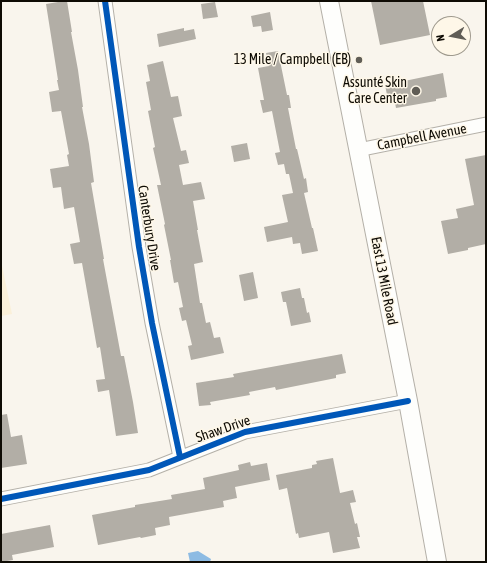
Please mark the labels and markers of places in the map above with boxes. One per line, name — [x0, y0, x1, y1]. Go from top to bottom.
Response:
place label: 13 Mile / Campbell (EB) — [234, 52, 351, 68]
marker: 13 Mile / Campbell (EB) — [354, 55, 364, 65]
place label: Assunté Skin Care Center — [343, 75, 407, 108]
marker: Assunté Skin Care Center — [410, 85, 422, 97]

